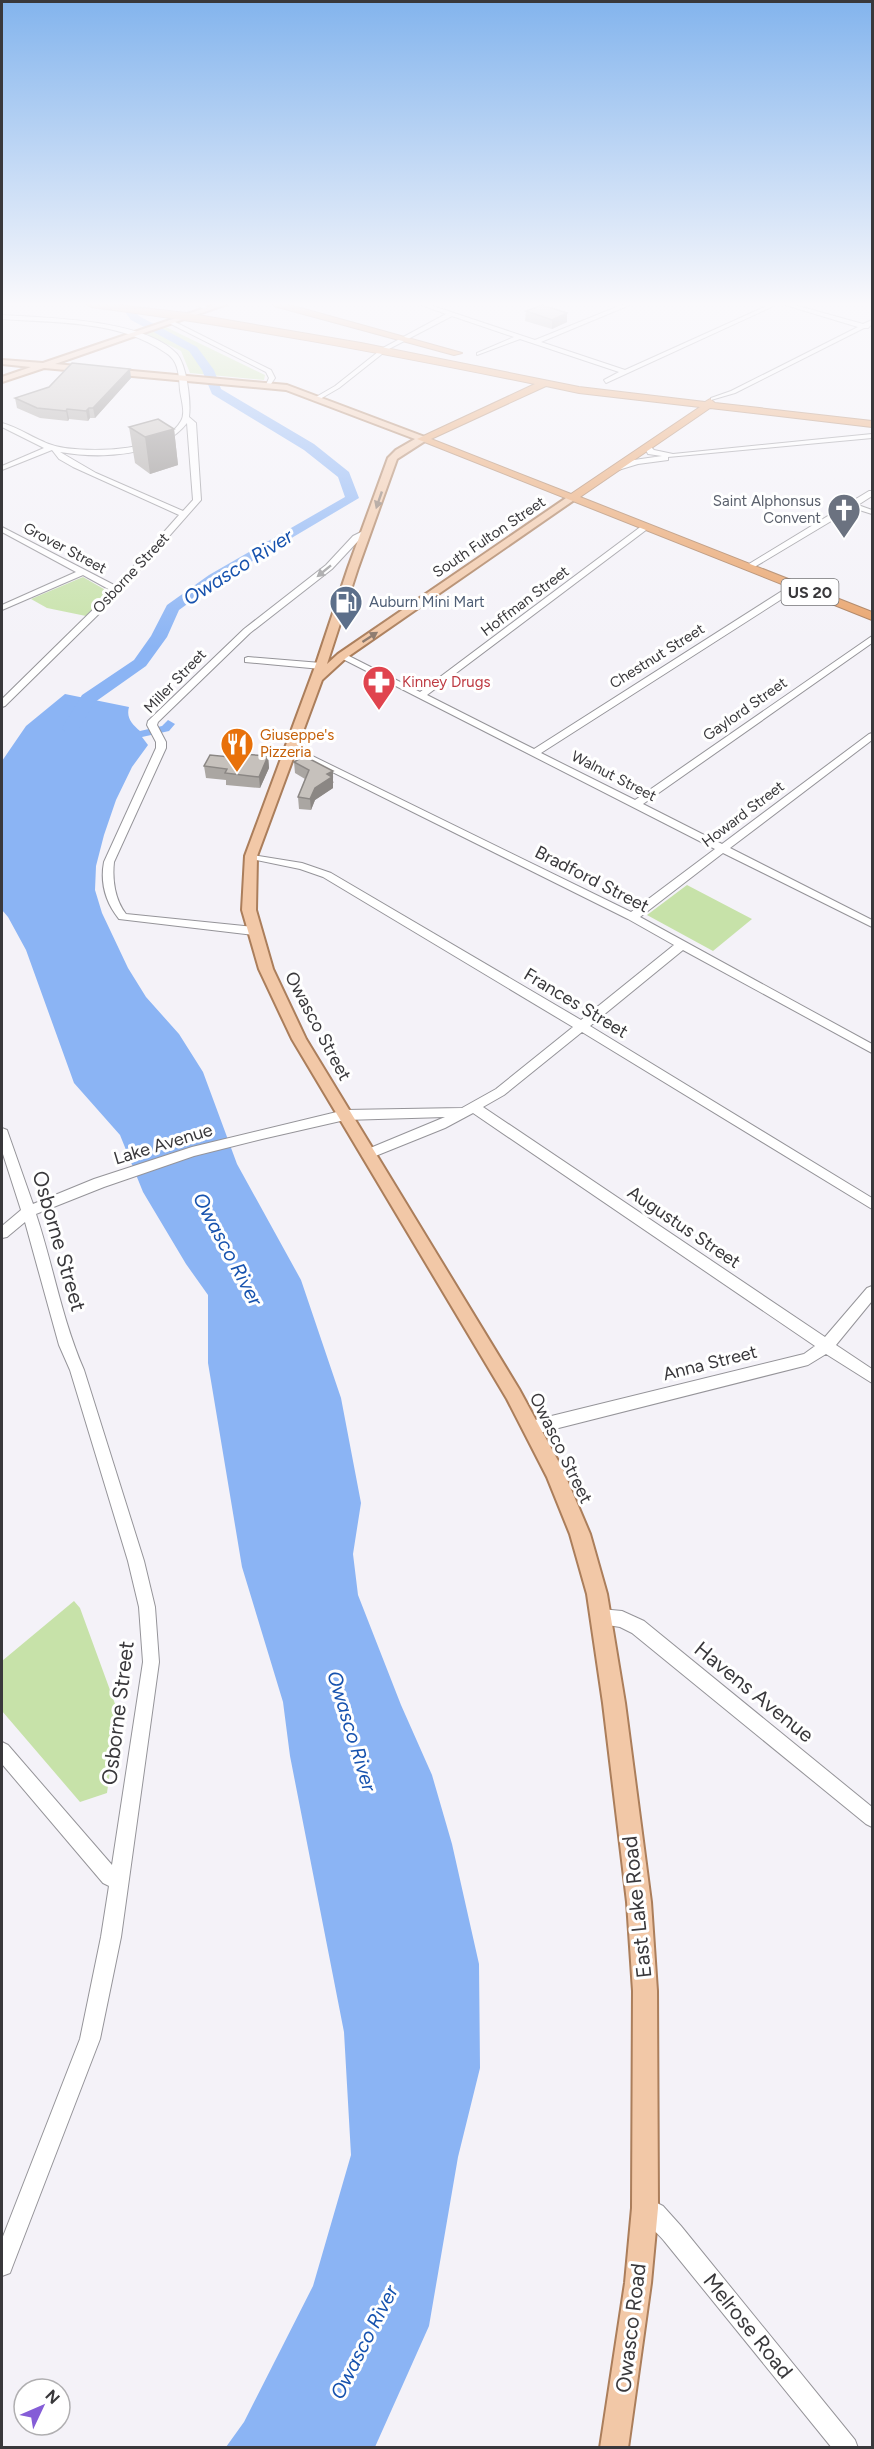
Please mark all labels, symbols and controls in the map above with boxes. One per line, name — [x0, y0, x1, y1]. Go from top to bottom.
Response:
one-way arrow — [373, 491, 383, 509]
street label: South Fulton Street — [429, 492, 549, 581]
place label: Saint Alphonsus Convent — [713, 492, 821, 527]
church icon: Saint Alphonsus Convent — [826, 492, 862, 539]
street label: Grover Street — [20, 519, 110, 578]
water label: Owasco River — [179, 523, 298, 610]
street label: Osborne Street — [89, 529, 173, 617]
street label: Hoffman Street — [477, 562, 573, 640]
one-way arrow — [316, 565, 331, 577]
road number: US 20 — [782, 579, 838, 605]
fuel station icon: Auburn Mini Mart — [328, 584, 364, 631]
place label: Auburn Mini Mart — [369, 593, 485, 611]
street label: Chestnut Street — [606, 620, 708, 692]
one-way arrow — [362, 631, 378, 642]
street label: Miller Street — [140, 645, 210, 717]
pharmacy icon: Kinney Drugs — [361, 664, 397, 711]
place label: Kinney Drugs — [402, 673, 491, 691]
street label: Gaylord Street — [700, 673, 791, 745]
restaurant icon: Giuseppe's Pizzeria — [219, 726, 255, 773]
place label: Giuseppe's Pizzeria — [260, 726, 334, 761]
street label: Walnut Street — [569, 747, 660, 805]
street label: Howard Street — [698, 777, 788, 851]
street label: Bradford Street — [531, 841, 653, 917]
street label: Frances Street — [520, 963, 632, 1043]
street label: Owasco Street — [280, 968, 356, 1085]
street label: Lake Avenue — [111, 1118, 215, 1169]
street label: Osborne Street — [28, 1168, 91, 1314]
street label: Augustus Street — [623, 1181, 745, 1273]
water label: Owasco River — [188, 1188, 268, 1311]
street label: Anna Street — [661, 1341, 760, 1385]
street label: Owasco Street — [525, 1389, 597, 1507]
street label: Havens Avenue — [690, 1636, 819, 1747]
street label: Osborne Street — [96, 1639, 139, 1786]
water label: Owasco River — [322, 1668, 382, 1795]
street label: East Lake Road — [617, 1835, 656, 1979]
street label: Owasco Road — [610, 2262, 651, 2394]
street label: Melrose Road — [698, 2268, 798, 2383]
water label: Owasco River — [325, 2280, 404, 2403]
north arrow — [12, 2377, 72, 2437]
text: N — [41, 2386, 64, 2408]

